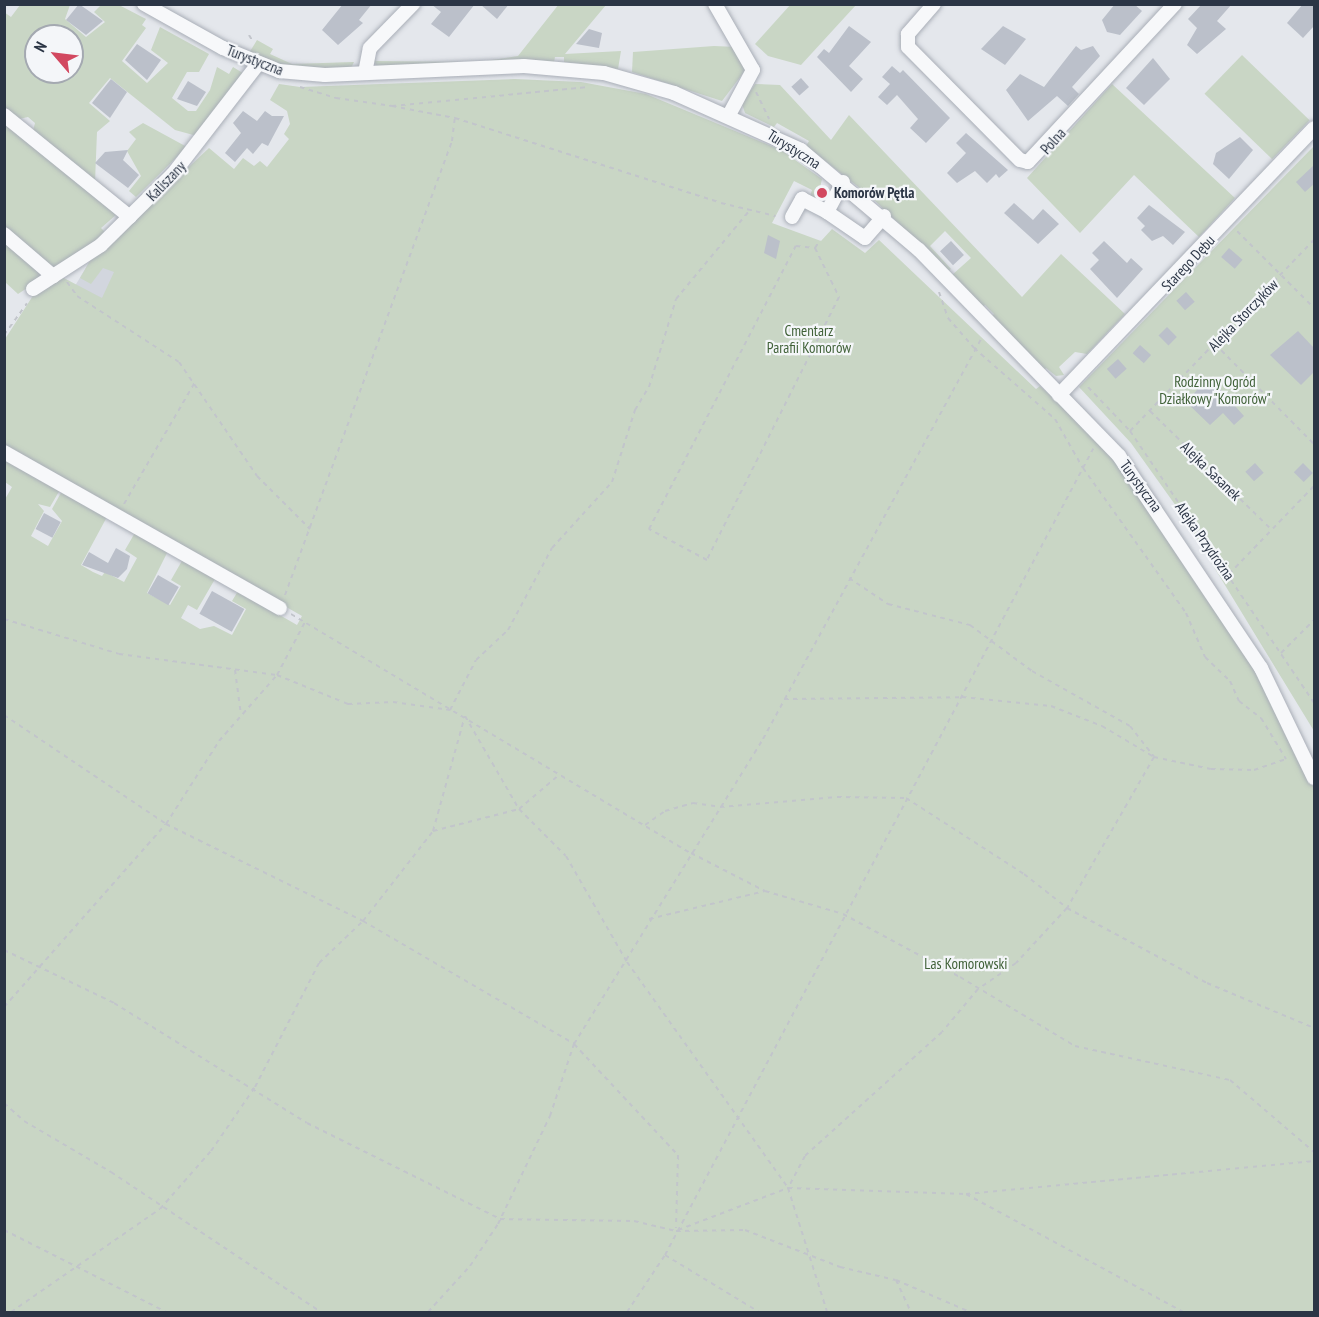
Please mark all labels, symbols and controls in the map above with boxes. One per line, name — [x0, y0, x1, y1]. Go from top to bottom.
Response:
north arrow — [24, 24, 84, 84]
text: N — [29, 38, 51, 55]
street label: Turystyczna — [224, 41, 286, 79]
street label: Polna — [1037, 124, 1069, 158]
street label: Turystyczna — [764, 126, 824, 172]
street label: Kaliszany — [143, 157, 189, 205]
place label: Komorów Pętla — [834, 184, 915, 202]
marker: Komorów Pętla — [815, 186, 829, 200]
street label: Starego Dębu — [1158, 231, 1218, 295]
street label: Alejka Storczyków — [1204, 275, 1282, 355]
park label: Cmentarz Parafii Komorów — [767, 321, 851, 356]
park label: Rodzinny Ogród Działkowy "Komorów" — [1158, 372, 1272, 407]
street label: Alejka Sasanek — [1177, 438, 1245, 504]
street label: Turystyczna — [1116, 457, 1166, 515]
street label: Alejka Przydrożna — [1171, 498, 1239, 584]
park label: Las Komorowski — [924, 955, 1008, 973]

